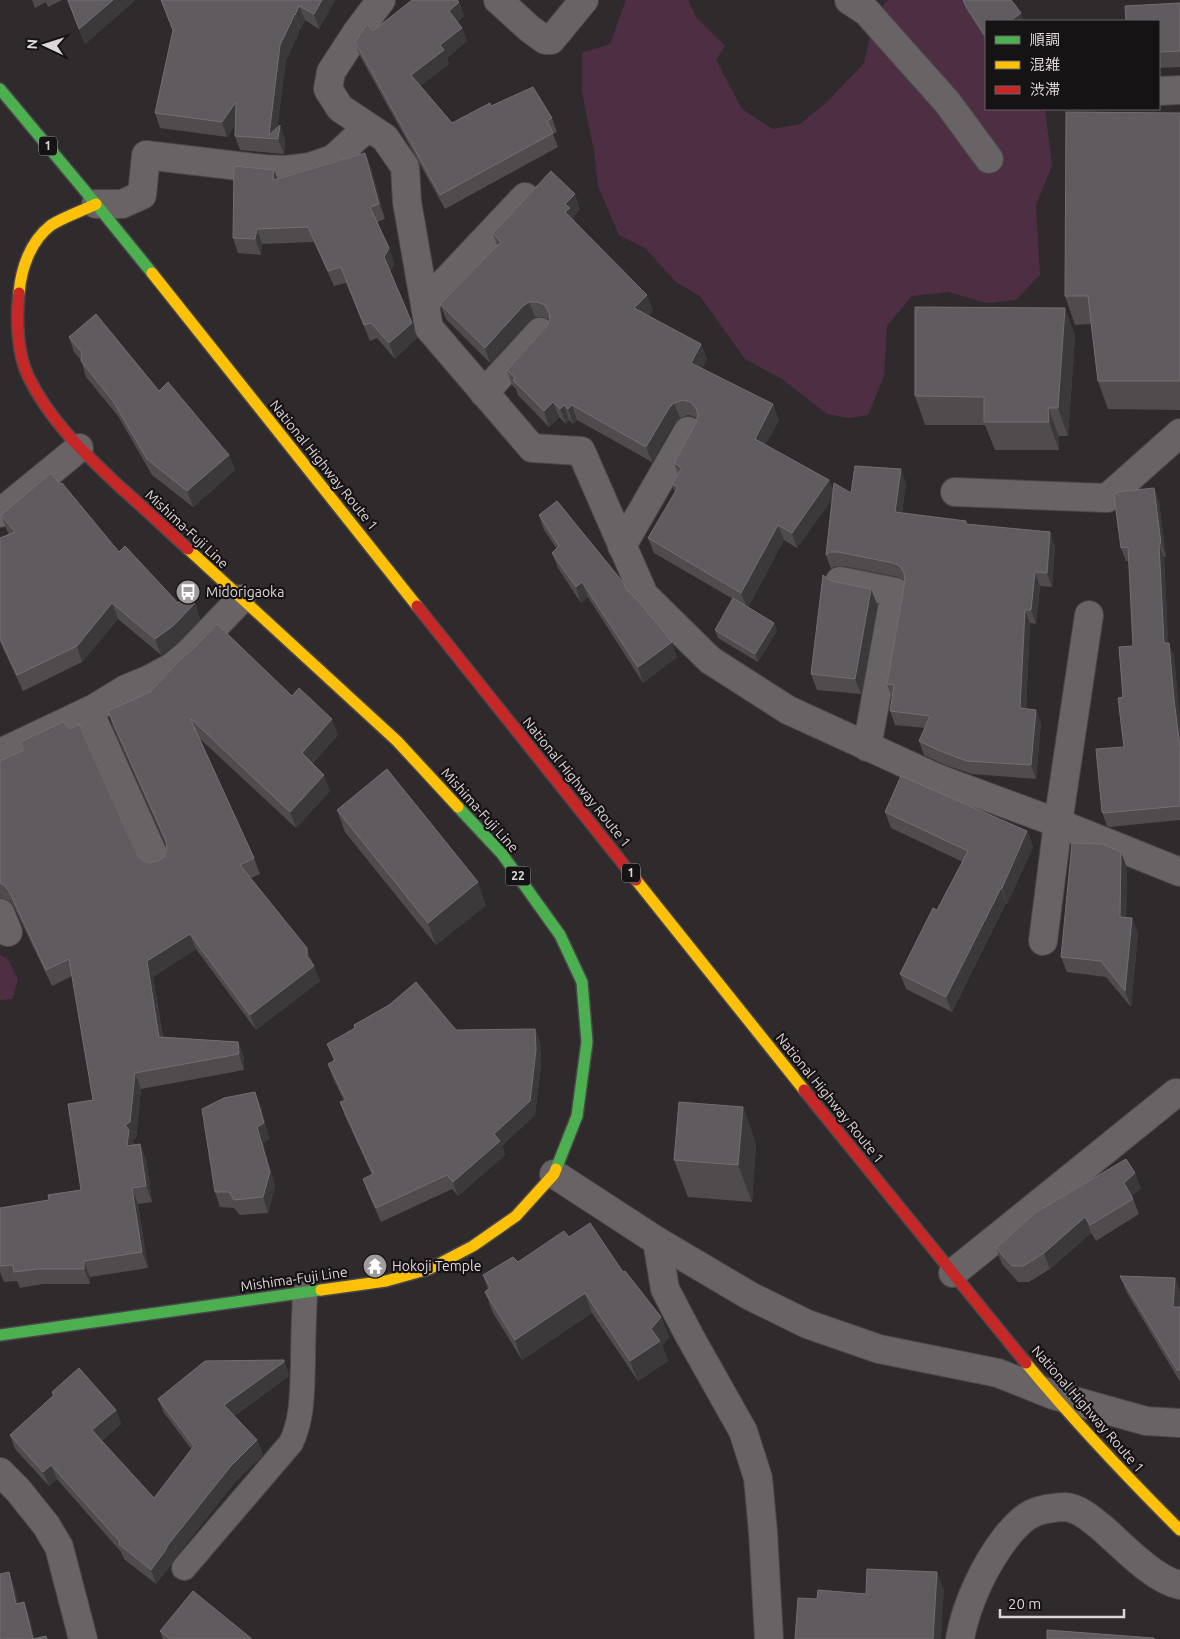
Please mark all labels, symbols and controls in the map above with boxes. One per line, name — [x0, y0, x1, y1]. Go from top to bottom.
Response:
north arrow — [20, 20, 70, 70]
legend — [985, 20, 1160, 110]
text: 順調 — [1030, 31, 1060, 48]
text: N — [24, 38, 40, 50]
text: 混雑 — [1030, 56, 1060, 73]
text: 渋滞 — [1030, 81, 1060, 98]
road number: 1 — [39, 136, 57, 156]
street label: National Highway Route 1 — [267, 397, 381, 533]
street label: Mishima-Fuji Line — [142, 486, 232, 572]
bus stop icon: Midorigaoka — [175, 579, 201, 605]
place label: Midorigaoka — [206, 584, 284, 600]
street label: National Highway Route 1 — [520, 714, 634, 850]
street label: Mishima-Fuji Line — [438, 765, 522, 855]
road number: 1 — [622, 864, 640, 882]
road number: 22 — [506, 866, 530, 886]
street label: National Highway Route 1 — [773, 1030, 887, 1166]
temple icon: Hokoji Temple — [362, 1253, 388, 1279]
place label: Hokoji Temple — [392, 1258, 481, 1274]
street label: Mishima-Fuji Line — [240, 1264, 348, 1294]
street label: National Highway Route 1 — [1029, 1342, 1147, 1476]
scale bar — [1000, 1586, 1124, 1618]
text: 20 m — [1008, 1595, 1041, 1612]

